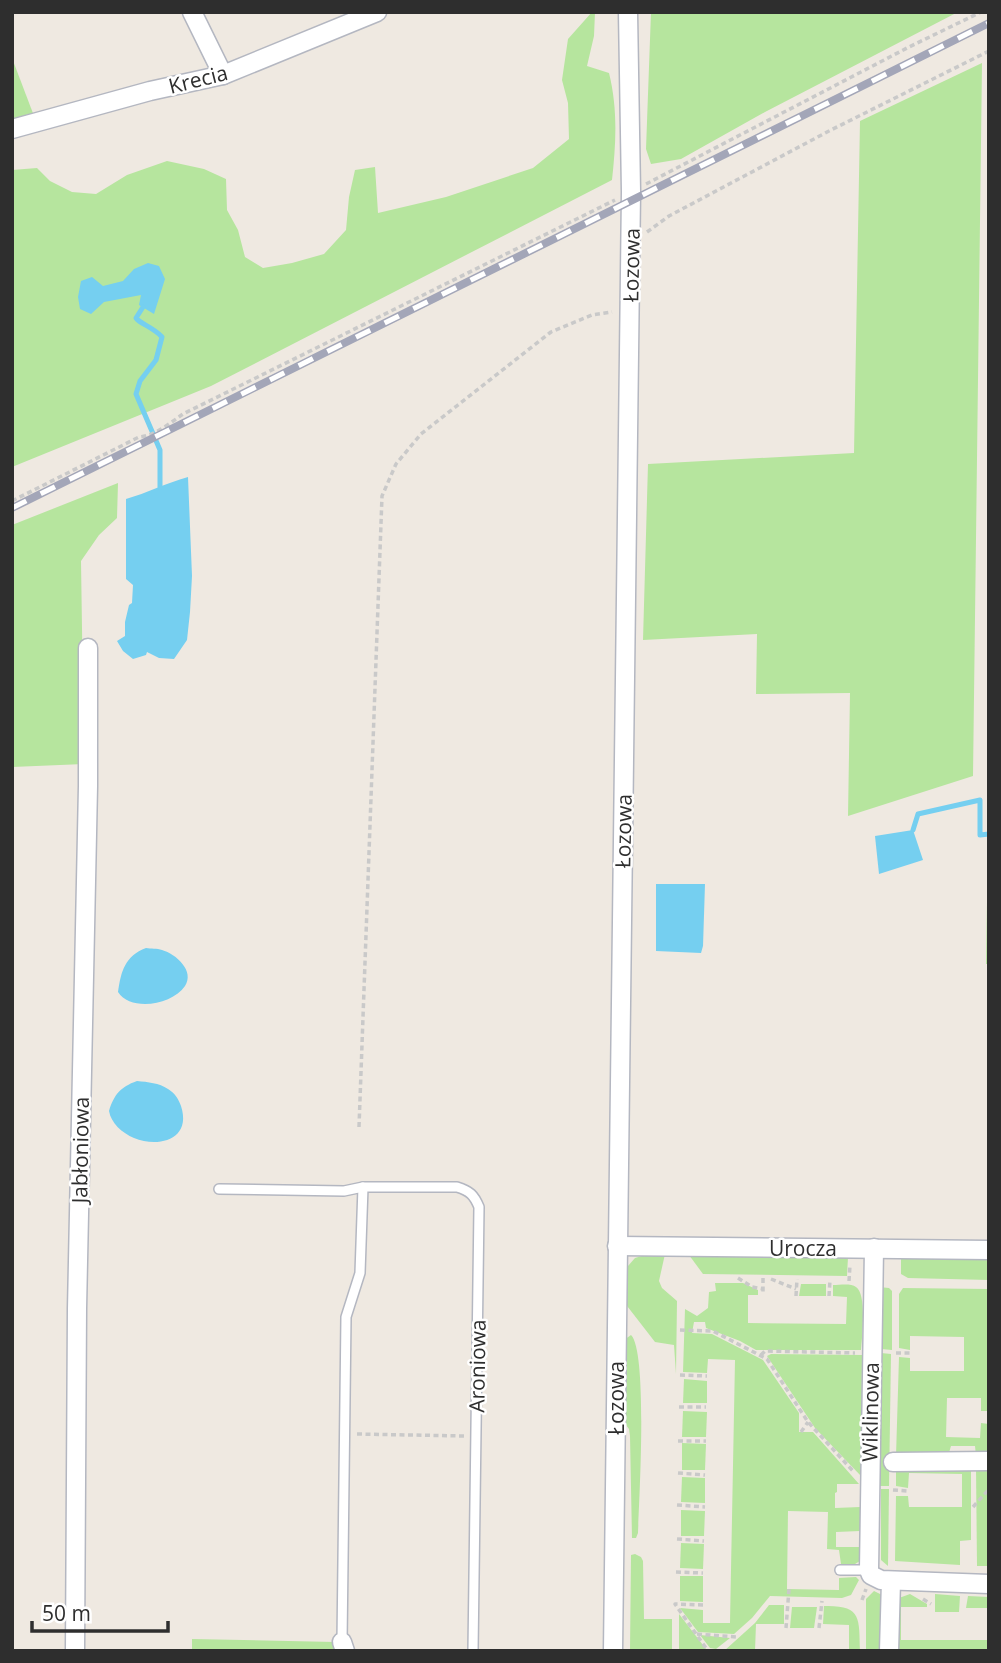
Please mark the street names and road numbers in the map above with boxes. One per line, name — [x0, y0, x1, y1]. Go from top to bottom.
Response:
street label: Krecia — [165, 58, 231, 100]
street label: Łozowa — [616, 228, 646, 302]
street label: Łozowa — [608, 794, 638, 868]
street label: Jabłoniowa — [65, 1096, 95, 1206]
street label: Urocza — [769, 1234, 837, 1262]
street label: Aroniowa — [462, 1319, 492, 1413]
street label: Łozowa — [602, 1361, 630, 1435]
street label: Wiklinowa — [855, 1362, 885, 1462]

